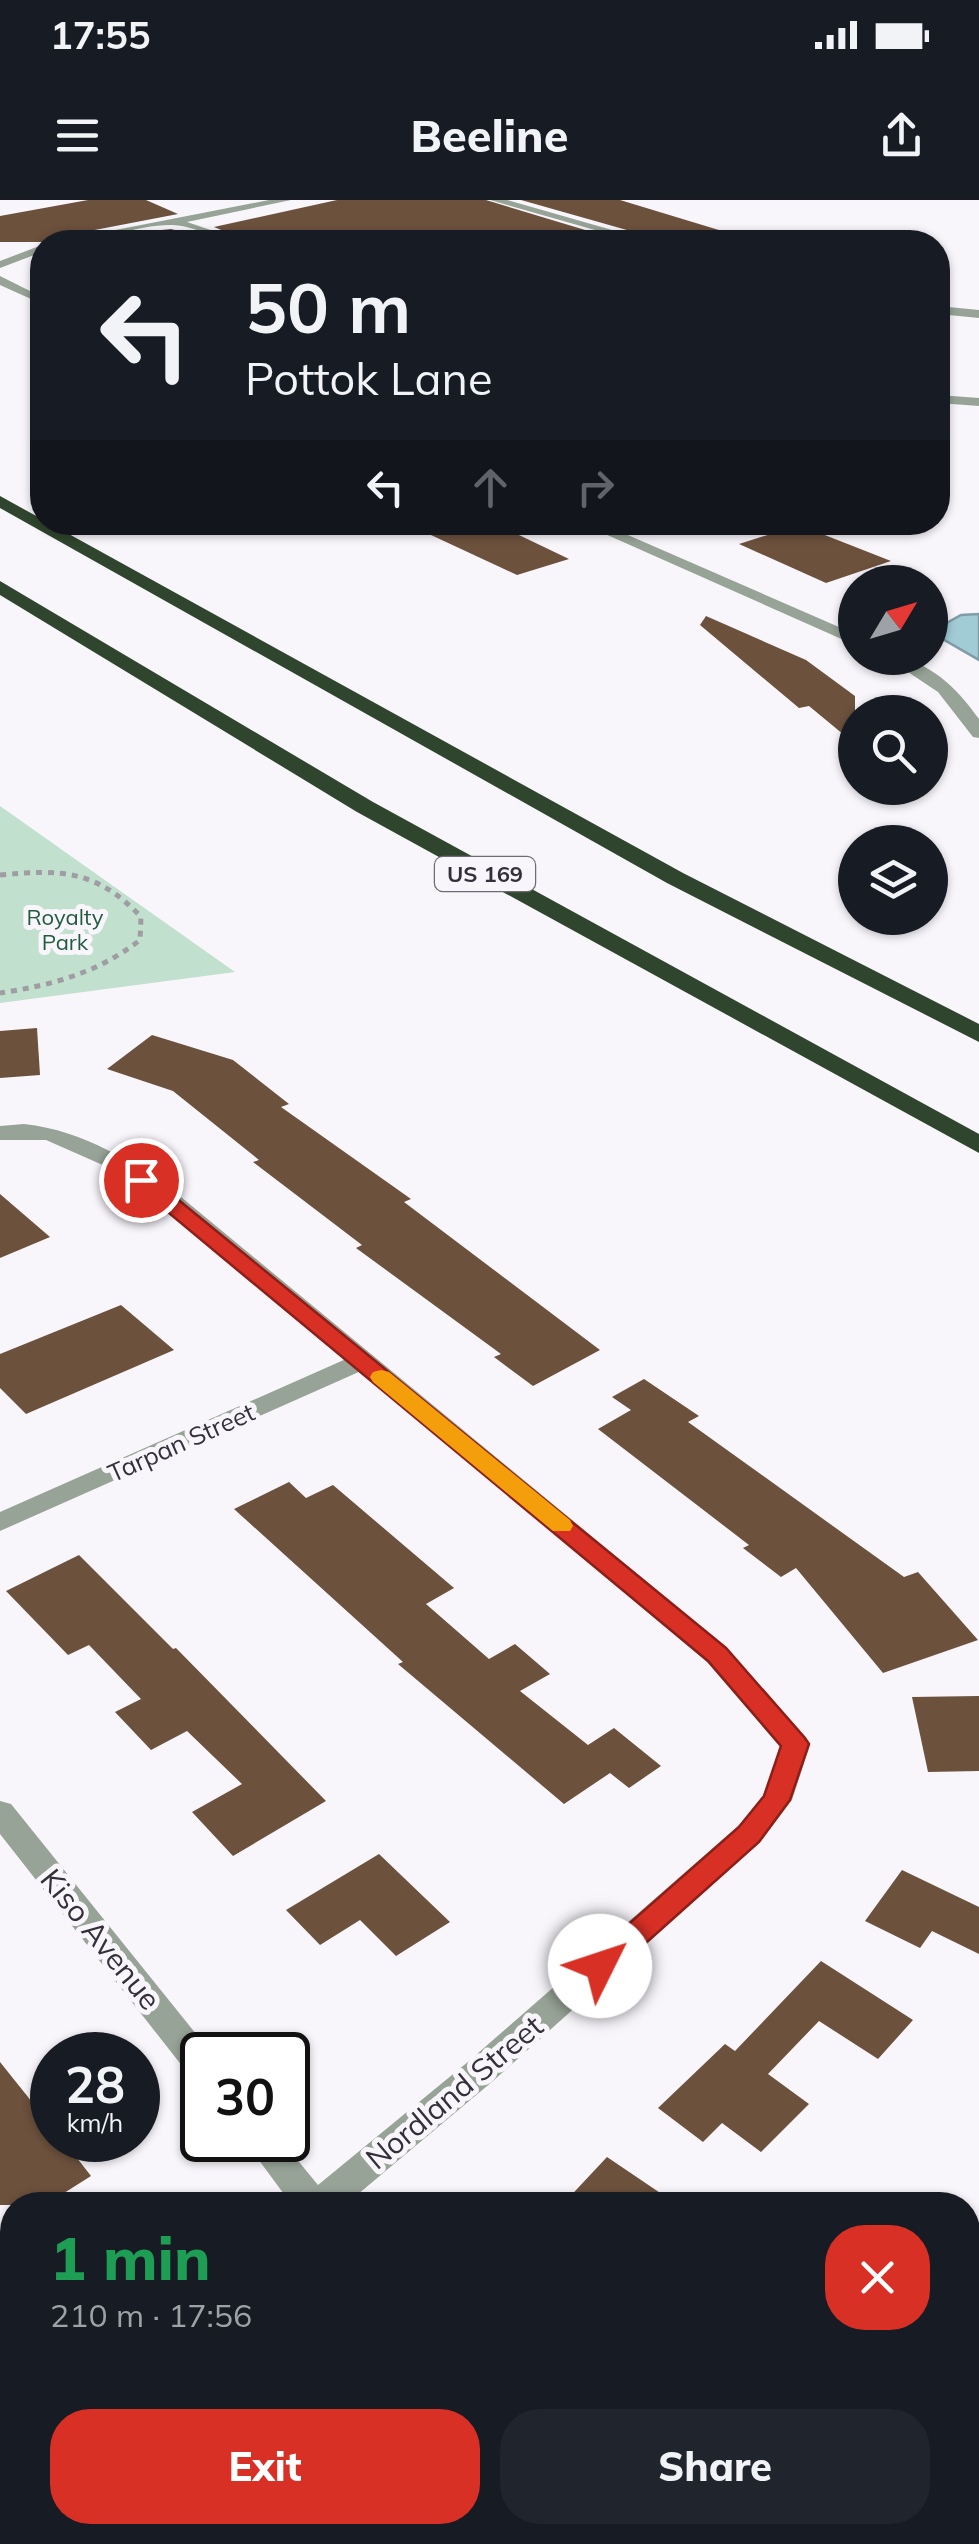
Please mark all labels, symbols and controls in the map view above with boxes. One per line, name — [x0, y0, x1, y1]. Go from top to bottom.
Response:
text: 17:55 — [50, 11, 151, 59]
text: Beeline — [411, 107, 568, 163]
icon: menu — [50, 108, 105, 163]
icon: share — [874, 108, 929, 163]
text: 50 m — [245, 263, 411, 351]
icon: left — [80, 270, 210, 400]
text: Pottok Lane — [245, 350, 492, 406]
icon: left — [358, 460, 413, 515]
icon: ahead — [463, 460, 518, 515]
icon: right — [568, 460, 623, 515]
north arrow — [838, 565, 948, 675]
map controls — [838, 565, 948, 935]
button: search — [838, 695, 948, 805]
button: layers — [838, 825, 948, 935]
road number: US 169 — [435, 857, 535, 891]
park label: Royalty Park — [27, 903, 104, 956]
pin — [99, 1138, 184, 1223]
icon: arrive — [114, 1153, 169, 1208]
street label: Tarpan Street — [103, 1396, 260, 1488]
street label: Kiso Avenue — [33, 1861, 169, 2017]
position arrow — [548, 1914, 652, 2018]
street label: Nordland Street — [358, 2007, 550, 2177]
speed limit sign: 30 — [180, 2032, 310, 2162]
text: 28 — [65, 2053, 125, 2116]
text: km/h — [67, 2107, 123, 2138]
text: 1 min — [50, 2220, 211, 2295]
button: close — [825, 2225, 930, 2330]
text: 210 m · 17:56 — [50, 2295, 252, 2335]
button: Exit — [50, 2409, 480, 2524]
button: Share — [500, 2409, 930, 2524]

